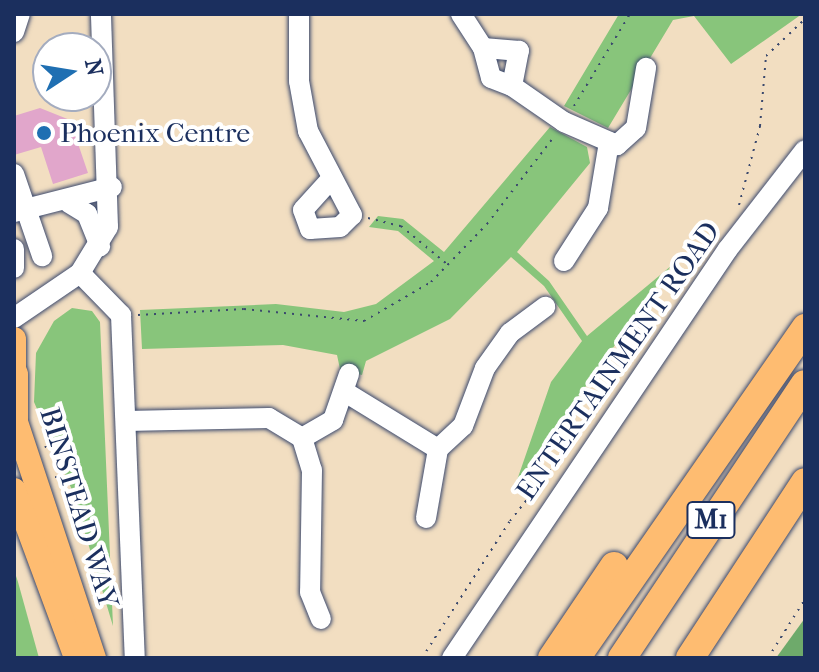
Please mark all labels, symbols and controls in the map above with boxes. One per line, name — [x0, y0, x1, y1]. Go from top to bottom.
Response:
north arrow — [32, 32, 112, 112]
text: N — [79, 57, 108, 78]
place label: Phoenix Centre — [60, 116, 250, 150]
marker: Phoenix Centre — [35, 124, 53, 142]
street label: ENTERTAINMENT ROAD — [509, 215, 727, 507]
street label: BINSTEAD WAY — [33, 404, 125, 612]
road number: M1 — [685, 498, 737, 542]

